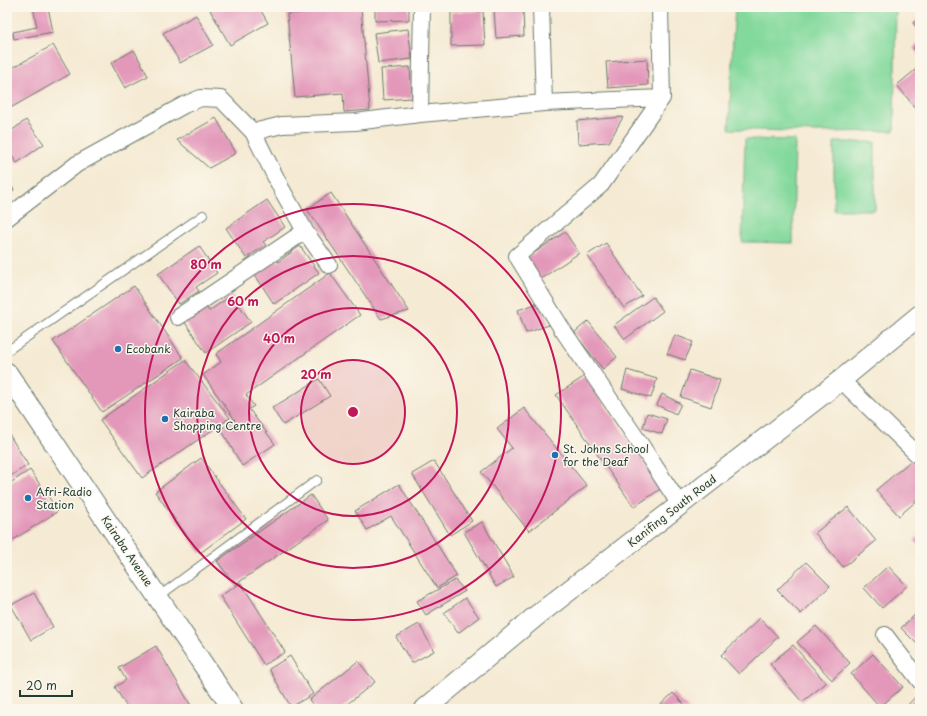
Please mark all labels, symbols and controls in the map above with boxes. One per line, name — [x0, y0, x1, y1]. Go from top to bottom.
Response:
text: 80 m — [190, 255, 222, 273]
text: 60 m — [227, 292, 259, 310]
text: 40 m — [263, 329, 295, 347]
place label: Ecobank — [126, 340, 171, 357]
marker: Ecobank — [113, 344, 123, 354]
text: 20 m — [300, 365, 332, 383]
place label: Kairaba Shopping Centre — [173, 404, 261, 434]
centre of rings — [346, 405, 360, 419]
marker: Kairaba Shopping Centre — [160, 414, 170, 424]
place label: St. Johns School for the Deaf — [563, 440, 649, 470]
marker: St. Johns School for the Deaf — [550, 450, 560, 460]
street label: Kanifing South Road — [624, 470, 720, 551]
place label: Afri-Radio Station — [36, 483, 92, 513]
marker: Afri-Radio Station — [23, 493, 33, 503]
street label: Kairaba Avenue — [97, 512, 158, 590]
scale bar — [20, 672, 72, 698]
text: 20 m — [26, 676, 57, 694]

